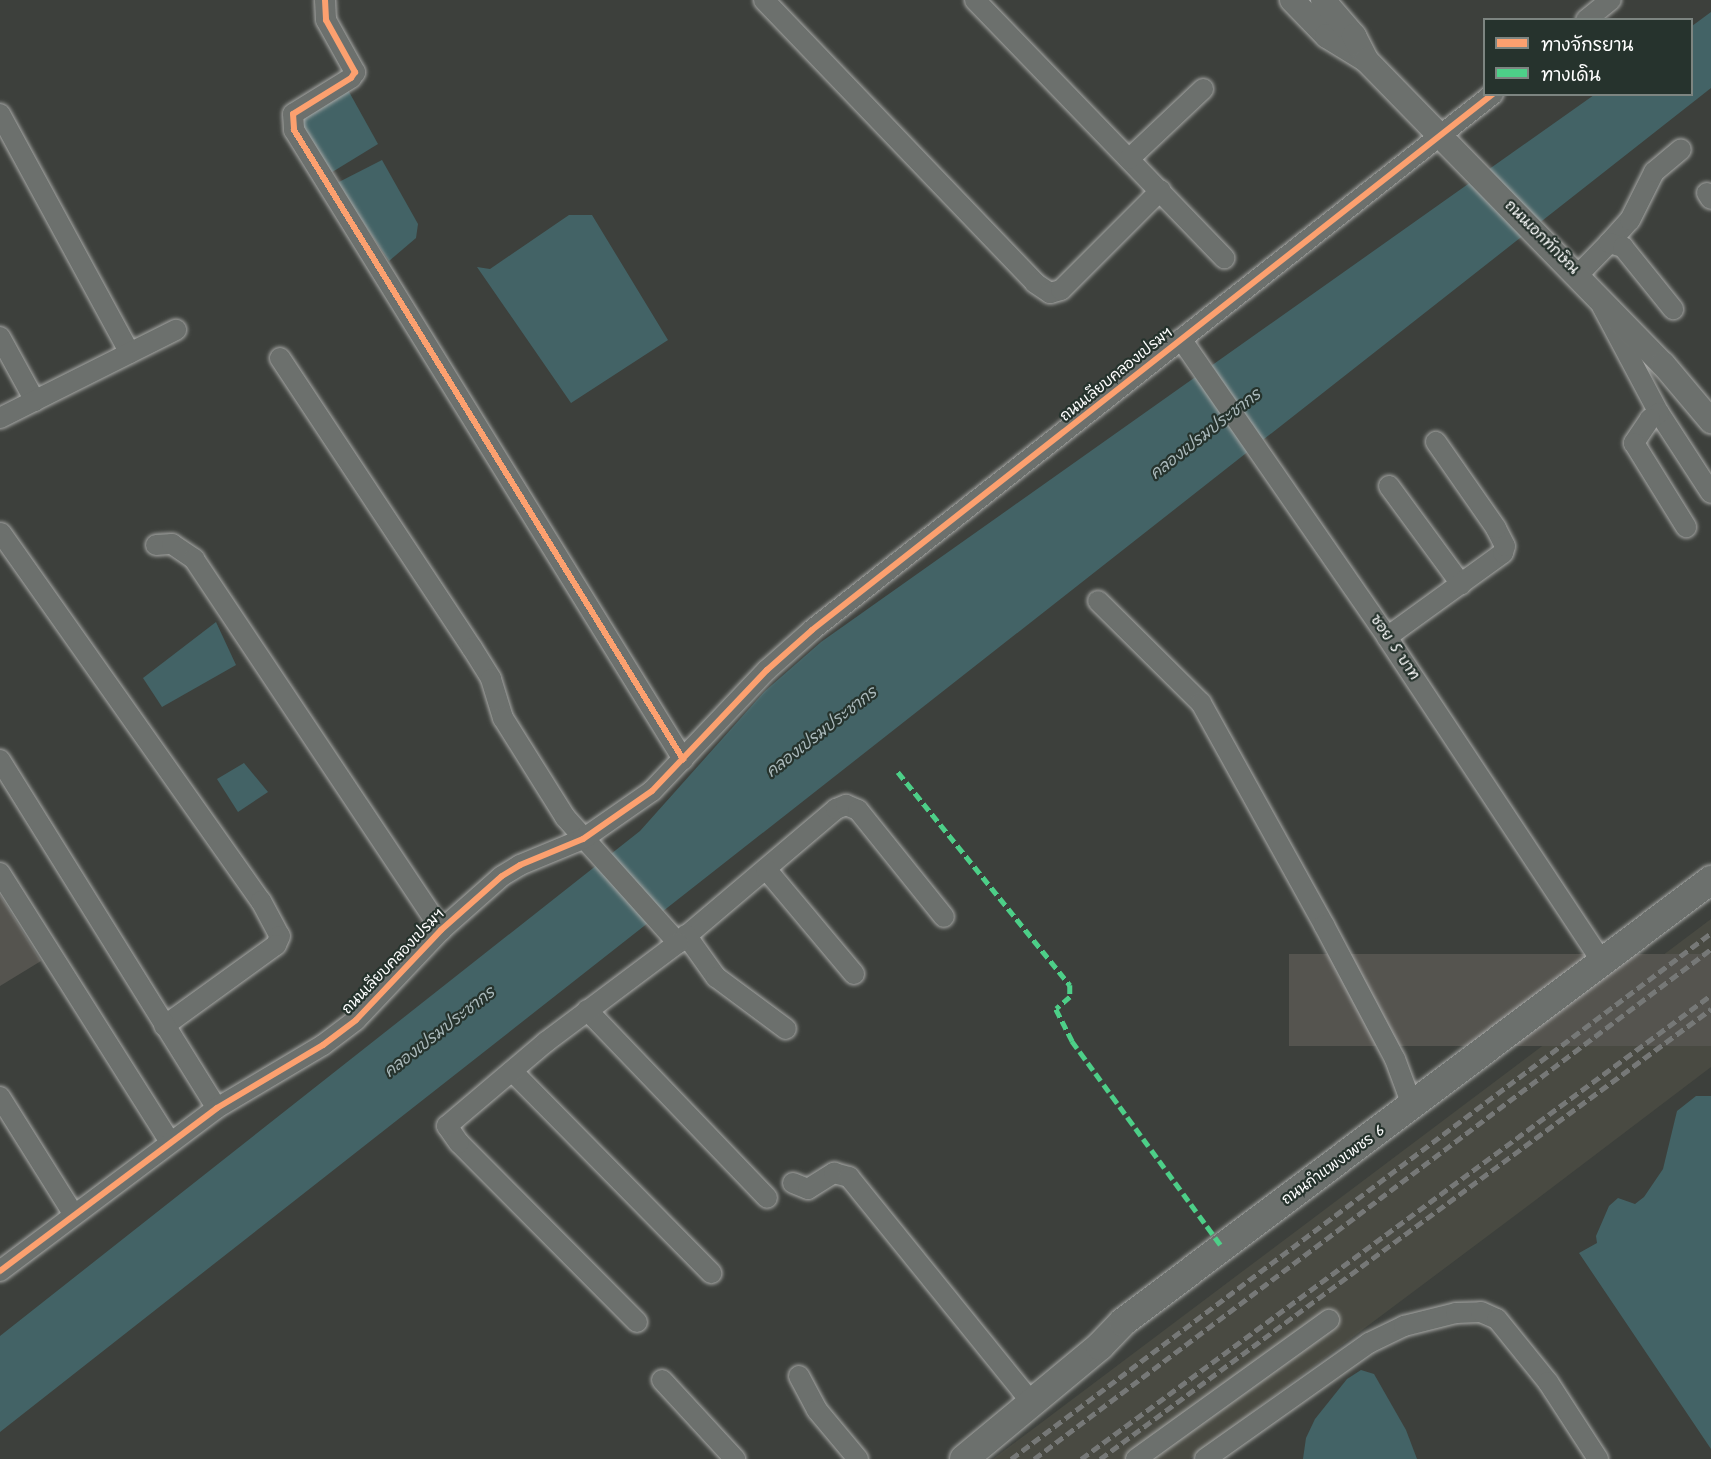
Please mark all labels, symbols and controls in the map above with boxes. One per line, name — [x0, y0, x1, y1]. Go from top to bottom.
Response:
legend — [1483, 18, 1693, 96]
text: ทางจักรยาน — [1541, 32, 1633, 61]
text: ทางเดิน — [1541, 62, 1601, 91]
street label: ถนนเอกทักษิณ — [1500, 197, 1582, 279]
street label: ถนนเลียบคลองเปรมฯ — [1057, 324, 1177, 426]
water label: คลองเปรมประชากร — [1147, 386, 1265, 484]
street label: ซอย 5 บาท — [1366, 612, 1422, 684]
water label: คลองเปรมประชากร — [763, 684, 881, 782]
street label: ถนนเลียบคลองเปรมฯ — [339, 905, 449, 1019]
water label: คลองเปรมประชากร — [381, 984, 499, 1082]
street label: ถนนกำแพงเพชร 6 — [1279, 1122, 1389, 1210]

